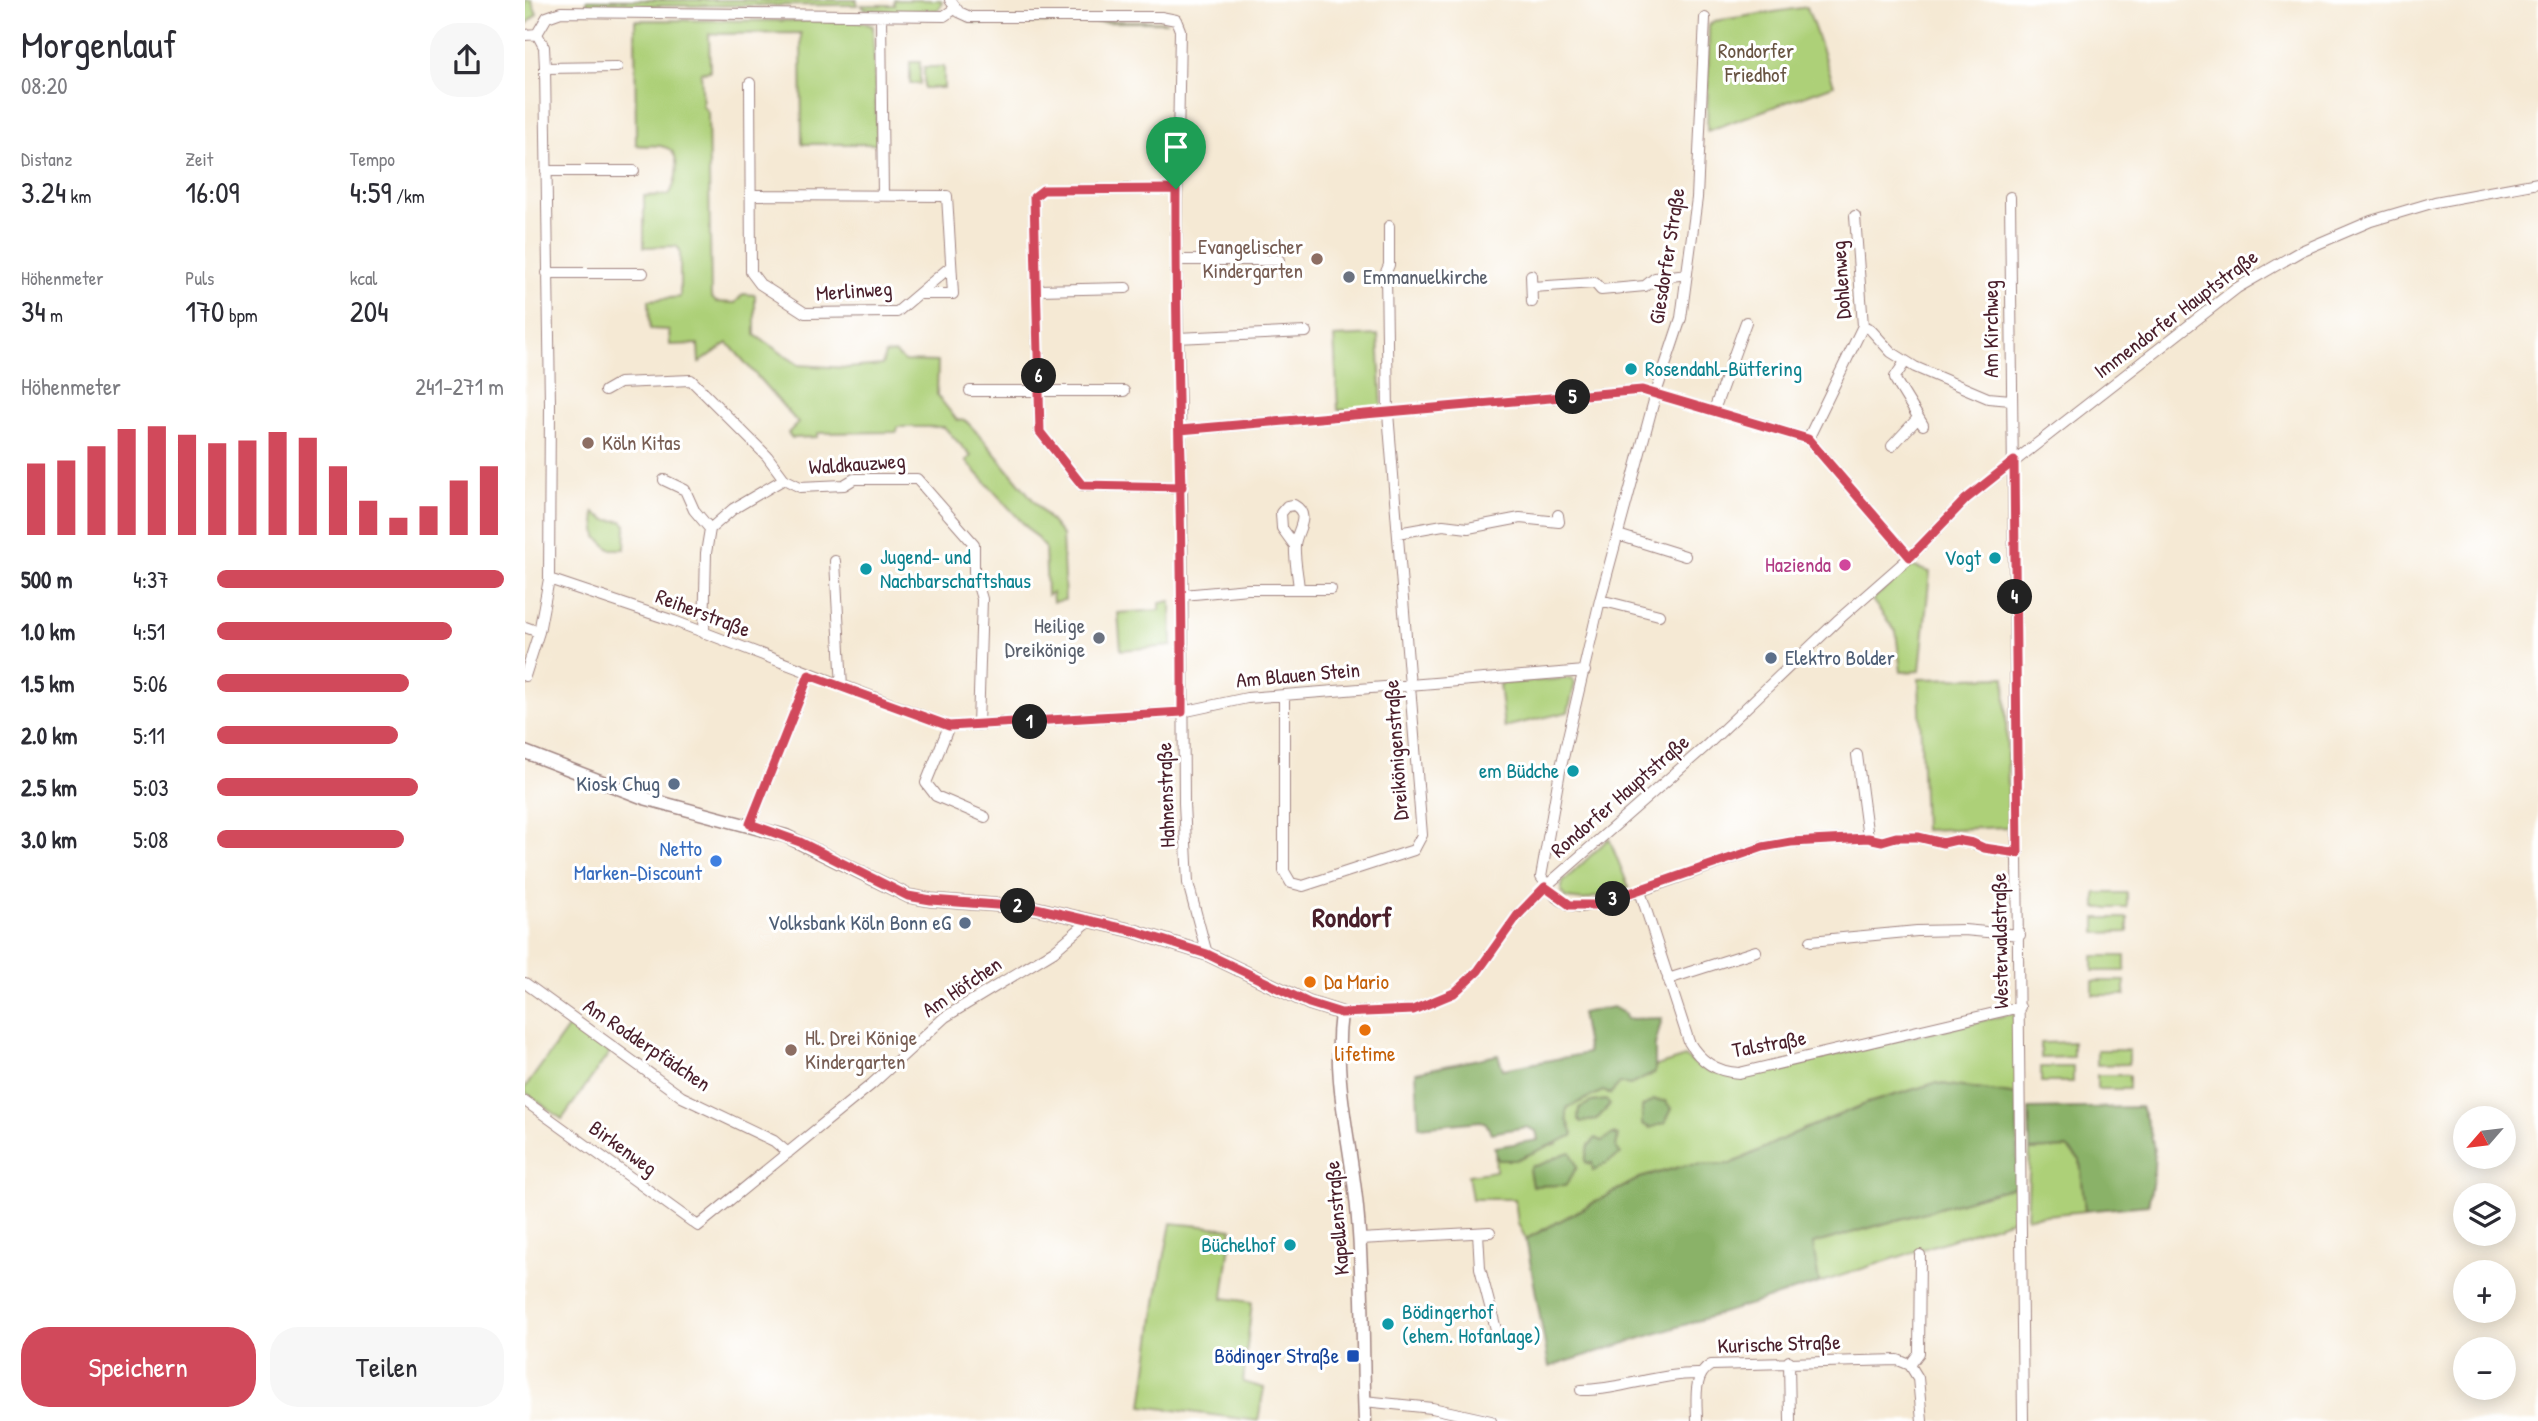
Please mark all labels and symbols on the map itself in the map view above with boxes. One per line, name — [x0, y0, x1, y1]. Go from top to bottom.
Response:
park label: Rondorfer Friedhof — [1718, 36, 1794, 89]
pin — [1146, 117, 1206, 189]
street label: Giesdorfer Straße — [1641, 186, 1692, 326]
place label: Evangelischer Kindergarten — [1198, 232, 1303, 285]
street label: Dohlenweg — [1823, 240, 1858, 320]
street label: Immendorfer Hauptstraße — [2088, 242, 2264, 385]
marker: Evangelischer Kindergarten — [1309, 251, 1325, 267]
place label: Emmanuelkirche — [1363, 262, 1488, 291]
marker: Emmanuelkirche — [1341, 269, 1357, 285]
street label: Merlinweg — [815, 273, 893, 308]
street label: Am Kirchweg — [1976, 280, 2005, 378]
place label: Rosendahl-Bütfering — [1645, 354, 1802, 383]
pin: 6 — [1021, 358, 1057, 394]
marker: Rosendahl-Bütfering — [1623, 361, 1639, 377]
pin: 5 — [1555, 380, 1591, 414]
place label: Köln Kitas — [602, 428, 681, 457]
marker: Köln Kitas — [580, 435, 596, 451]
street label: Waldkauzweg — [808, 446, 906, 481]
place label: Jugend- und Nachbarschaftshaus — [880, 542, 1031, 595]
place label: Vogt — [1944, 543, 1982, 572]
place label: Hazienda — [1765, 550, 1831, 579]
marker: Vogt — [1987, 550, 2003, 566]
marker: Hazienda — [1837, 557, 1853, 573]
marker: Jugend- und Nachbarschaftshaus — [858, 561, 874, 577]
pin: 4 — [1997, 580, 2033, 614]
street label: Reiherstraße — [652, 581, 755, 644]
place label: Heilige Dreikönige — [1005, 611, 1085, 664]
marker: Heilige Dreikönige — [1091, 630, 1107, 646]
place label: Elektro Bolder — [1785, 643, 1895, 672]
marker: Elektro Bolder — [1763, 650, 1779, 666]
street label: Am Blauen Stein — [1235, 655, 1361, 694]
street label: Dreikönigenstraße — [1376, 679, 1415, 821]
pin: 1 — [1013, 704, 1047, 740]
street label: Rondorfer Hauptstraße — [1544, 727, 1695, 864]
street label: Hahnenstraße — [1149, 742, 1182, 848]
place label: em Büdche — [1479, 756, 1559, 785]
marker: em Büdche — [1565, 763, 1581, 779]
place label: Kiosk Chug — [576, 769, 660, 798]
marker: Kiosk Chug — [666, 776, 682, 792]
place label: Netto Marken-Discount — [574, 834, 703, 887]
marker: Netto Marken-Discount — [708, 853, 724, 869]
street label: Westerwaldstraße — [1984, 873, 2015, 1009]
pin: 3 — [1595, 881, 1631, 916]
pin: 2 — [1001, 888, 1035, 923]
district label: Rondorf — [1312, 898, 1393, 936]
place label: Volksbank Köln Bonn eG — [768, 908, 951, 937]
marker: Volksbank Köln Bonn eG — [957, 915, 973, 931]
street label: Am Höfchen — [916, 949, 1007, 1024]
place label: Da Mario — [1324, 967, 1389, 996]
marker: Da Mario — [1302, 974, 1318, 990]
street label: Am Rodderpfädchen — [578, 991, 717, 1098]
marker: lifetime — [1357, 1022, 1373, 1038]
place label: Hl. Drei Könige Kindergarten — [805, 1023, 917, 1076]
street label: Talstraße — [1730, 1023, 1808, 1064]
place label: lifetime — [1335, 1039, 1395, 1068]
marker: Hl. Drei Könige Kindergarten — [783, 1042, 799, 1058]
north arrow — [2453, 1106, 2517, 1169]
street label: Birkenweg — [583, 1113, 663, 1182]
street label: Kapellenstraße — [1317, 1160, 1356, 1276]
place label: Büchelhof — [1201, 1230, 1276, 1259]
marker: Büchelhof — [1282, 1237, 1298, 1253]
place label: Bödingerhof (ehem. Hofanlage) — [1402, 1297, 1541, 1350]
marker: Bödingerhof (ehem. Hofanlage) — [1380, 1316, 1396, 1332]
street label: Kurische Straße — [1717, 1327, 1841, 1360]
place label: Bödinger Straße — [1214, 1341, 1339, 1370]
marker: Bödinger Straße — [1345, 1348, 1361, 1364]

